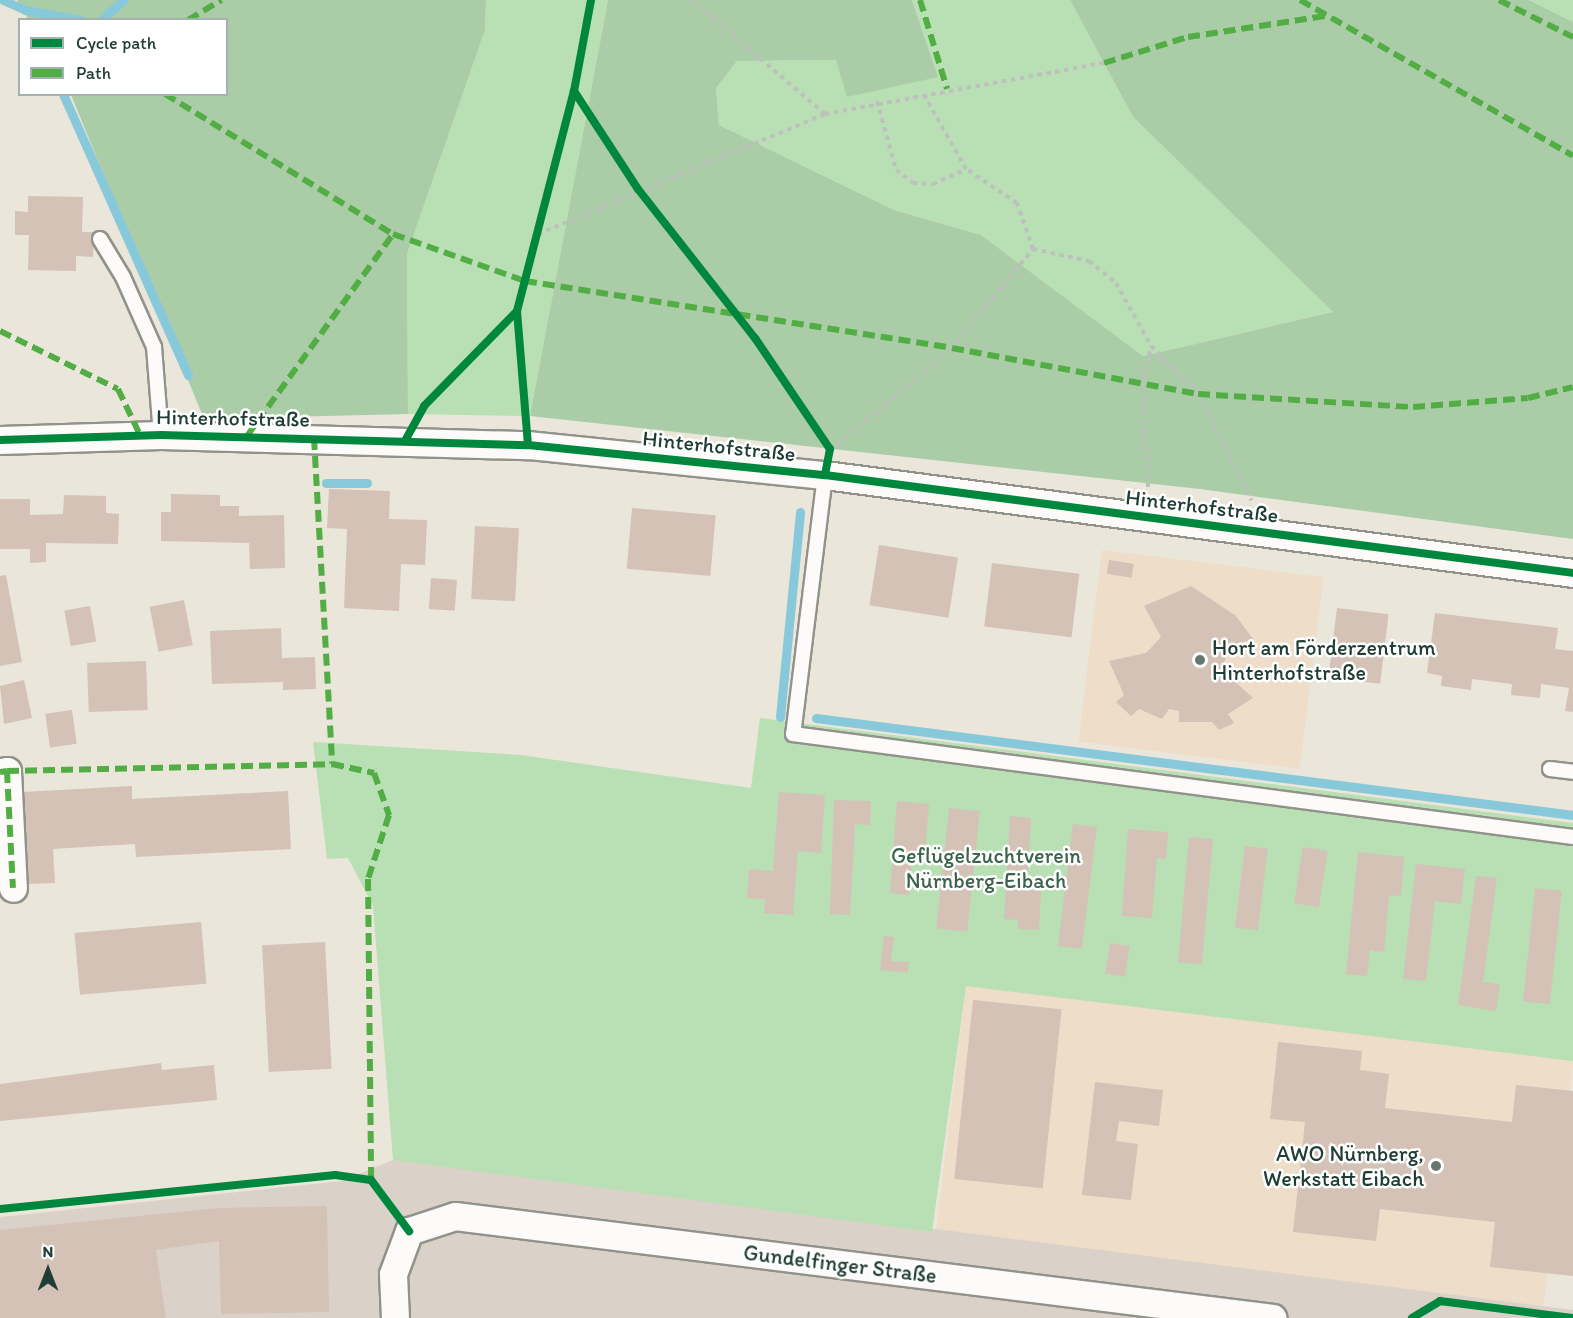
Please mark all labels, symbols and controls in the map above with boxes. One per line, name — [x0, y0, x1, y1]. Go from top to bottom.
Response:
legend — [18, 18, 228, 96]
text: Cycle path — [76, 32, 156, 54]
text: Path — [76, 62, 111, 84]
street label: Hinterhofstraße — [156, 403, 310, 433]
street label: Hinterhofstraße — [641, 425, 797, 467]
street label: Hinterhofstraße — [1124, 484, 1280, 528]
place label: Hort am Förderzentrum Hinterhofstraße — [1212, 634, 1436, 686]
marker: Hort am Förderzentrum Hinterhofstraße — [1193, 653, 1207, 667]
park label: Geflügelzuchtverein Nürnberg-Eibach — [891, 842, 1081, 894]
place label: AWO Nürnberg, Werkstatt Eibach — [1264, 1140, 1424, 1192]
marker: AWO Nürnberg, Werkstatt Eibach — [1429, 1159, 1443, 1173]
street label: Gundelfinger Straße — [742, 1239, 938, 1289]
north arrow — [18, 1240, 78, 1300]
text: N — [43, 1242, 53, 1261]

